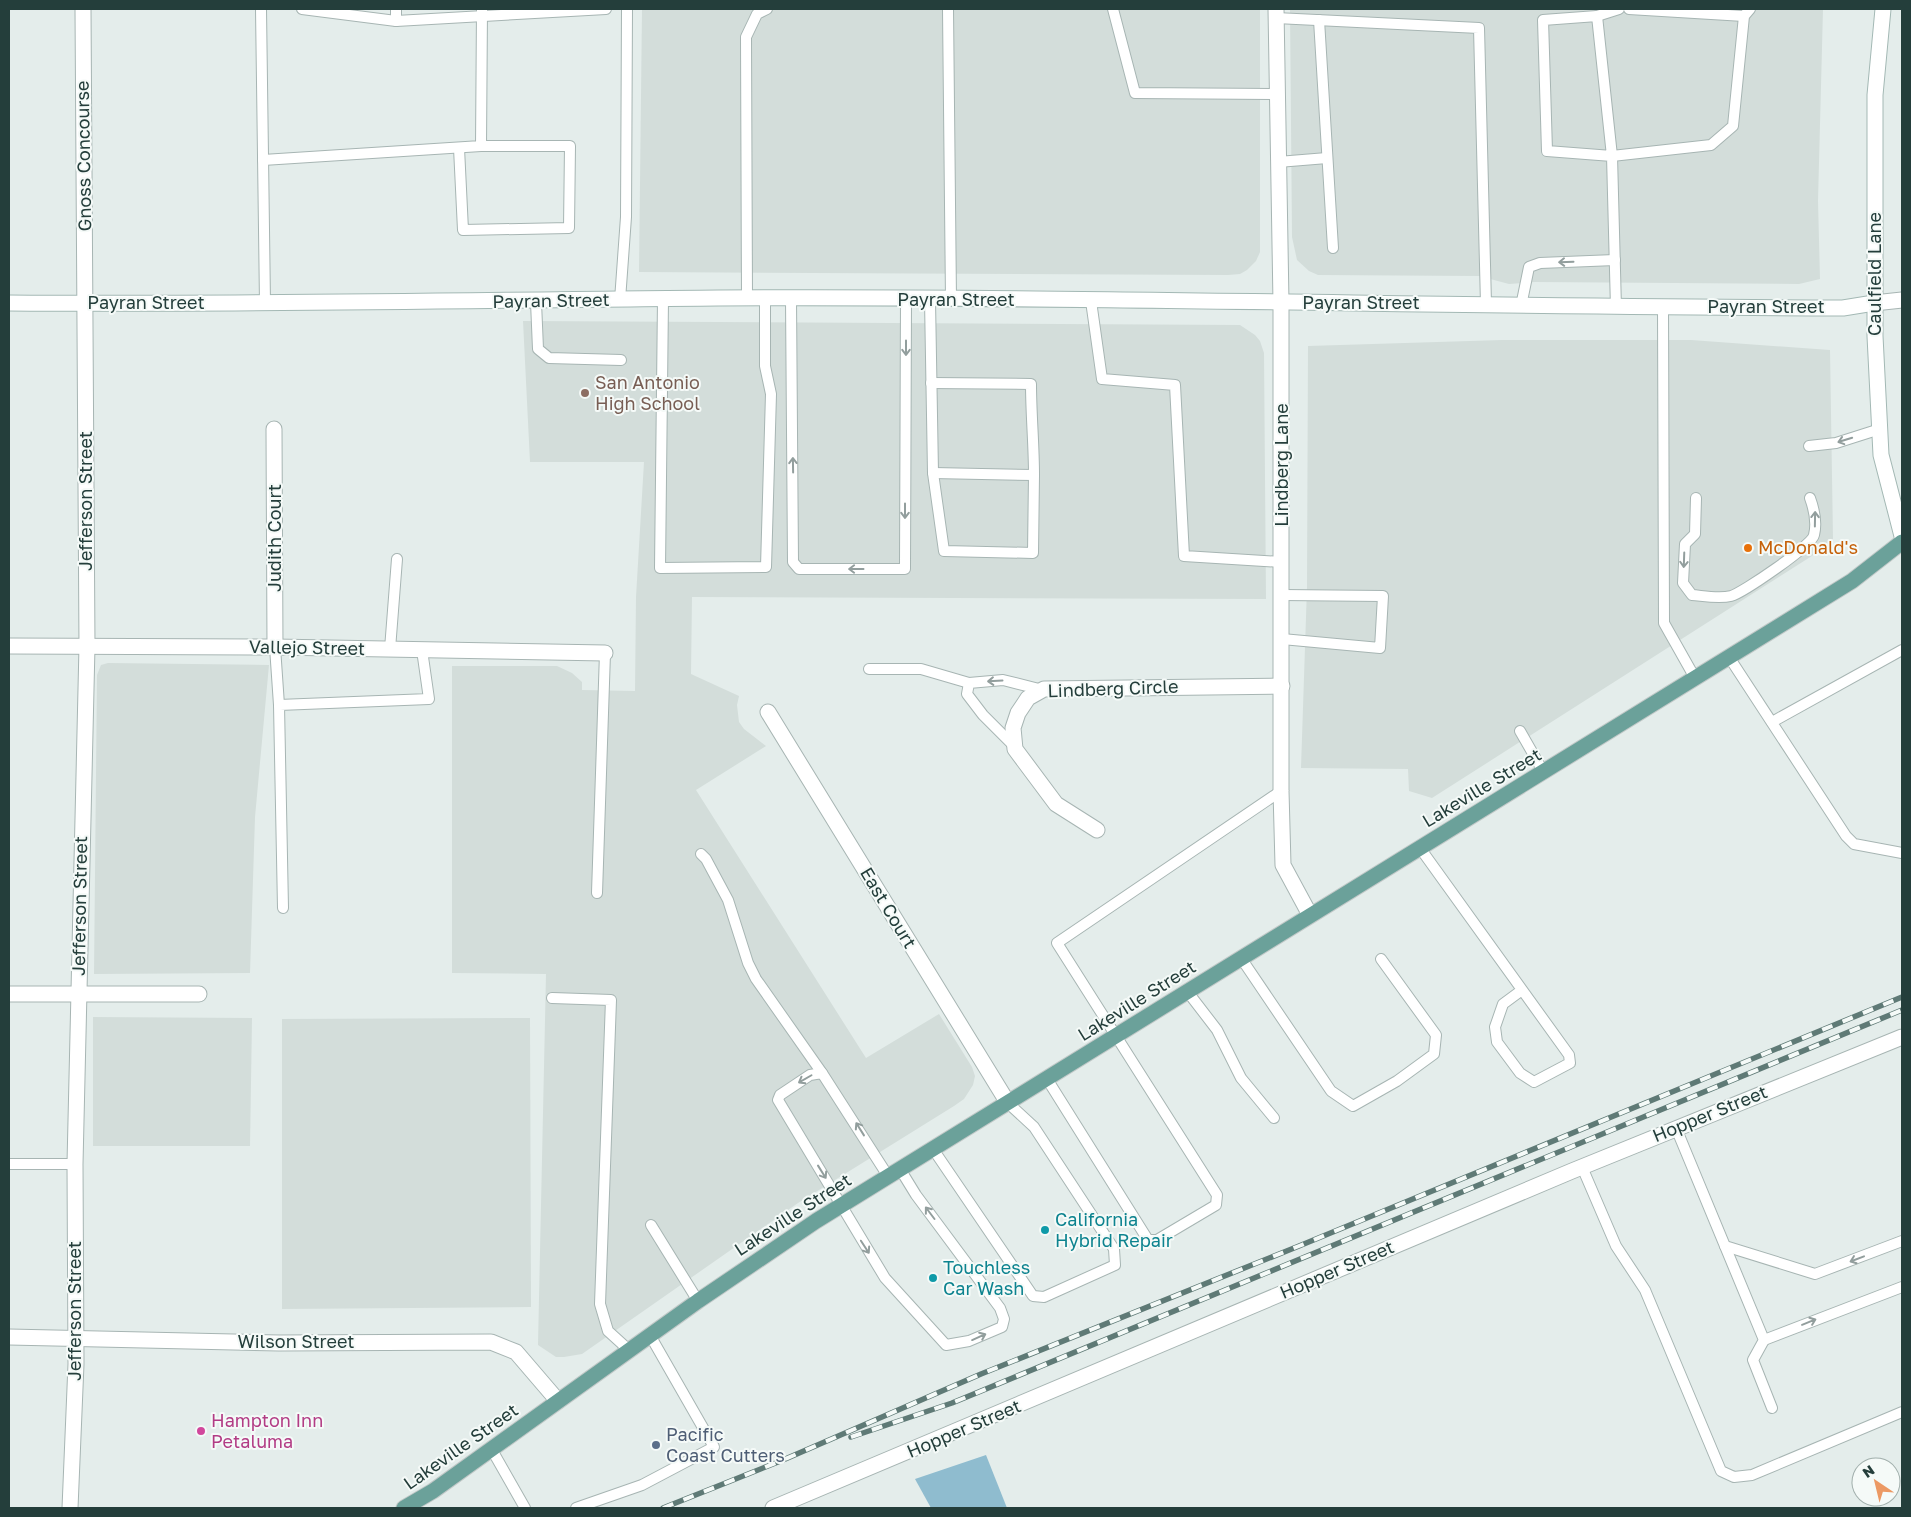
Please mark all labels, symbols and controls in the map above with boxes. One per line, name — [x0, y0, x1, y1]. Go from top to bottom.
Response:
street label: Gnoss Concourse — [71, 80, 95, 232]
street label: Caulfield Lane — [1863, 212, 1885, 336]
one-way arrow — [1558, 257, 1574, 266]
street label: Payran Street — [492, 288, 610, 312]
street label: Payran Street — [897, 288, 1015, 310]
street label: Payran Street — [87, 291, 205, 313]
street label: Payran Street — [1302, 291, 1420, 313]
street label: Payran Street — [1707, 295, 1825, 317]
one-way arrow — [901, 340, 911, 356]
place label: San Antonio High School — [595, 371, 700, 414]
marker: San Antonio High School — [579, 387, 591, 399]
street label: Lindberg Lane — [1270, 403, 1292, 527]
street label: Jefferson Street — [74, 431, 96, 571]
one-way arrow — [1837, 436, 1853, 445]
one-way arrow — [788, 457, 797, 473]
street label: Judith Court — [263, 484, 285, 592]
one-way arrow — [900, 502, 910, 518]
one-way arrow — [1810, 511, 1819, 527]
place label: McDonald's — [1758, 536, 1858, 558]
marker: McDonald's — [1742, 542, 1754, 554]
one-way arrow — [1680, 552, 1689, 568]
one-way arrow — [848, 564, 864, 574]
street label: Vallejo Street — [249, 635, 365, 659]
street label: Lindberg Circle — [1047, 675, 1179, 701]
one-way arrow — [987, 676, 1003, 685]
street label: Lakeville Street — [1418, 743, 1545, 831]
street label: Jefferson Street — [67, 836, 91, 976]
street label: East Court — [856, 863, 922, 952]
street label: Lakeville Street — [1073, 955, 1200, 1045]
one-way arrow — [798, 1074, 813, 1084]
street label: Hopper Street — [1649, 1080, 1770, 1146]
one-way arrow — [854, 1123, 864, 1137]
one-way arrow — [817, 1164, 827, 1178]
street label: Lakeville Street — [730, 1168, 855, 1260]
one-way arrow — [924, 1207, 935, 1220]
place label: California Hybrid Repair — [1055, 1208, 1173, 1251]
marker: California Hybrid Repair — [1039, 1224, 1051, 1236]
street label: Hopper Street — [1276, 1235, 1397, 1303]
one-way arrow — [860, 1240, 870, 1254]
street label: Jefferson Street — [63, 1241, 85, 1381]
one-way arrow — [1849, 1255, 1864, 1264]
place label: Touchless Car Wash — [943, 1256, 1030, 1299]
marker: Touchless Car Wash — [927, 1272, 939, 1284]
one-way arrow — [1801, 1317, 1816, 1326]
street label: Wilson Street — [237, 1330, 355, 1352]
one-way arrow — [971, 1331, 986, 1341]
street label: Hopper Street — [903, 1394, 1024, 1462]
street label: Lakeville Street — [399, 1398, 522, 1494]
place label: Hampton Inn Petaluma — [211, 1409, 323, 1452]
place label: Pacific Coast Cutters — [666, 1423, 785, 1466]
marker: Hampton Inn Petaluma — [195, 1425, 207, 1437]
marker: Pacific Coast Cutters — [650, 1439, 662, 1451]
north arrow — [1851, 1457, 1901, 1507]
text: N — [1859, 1461, 1877, 1481]

